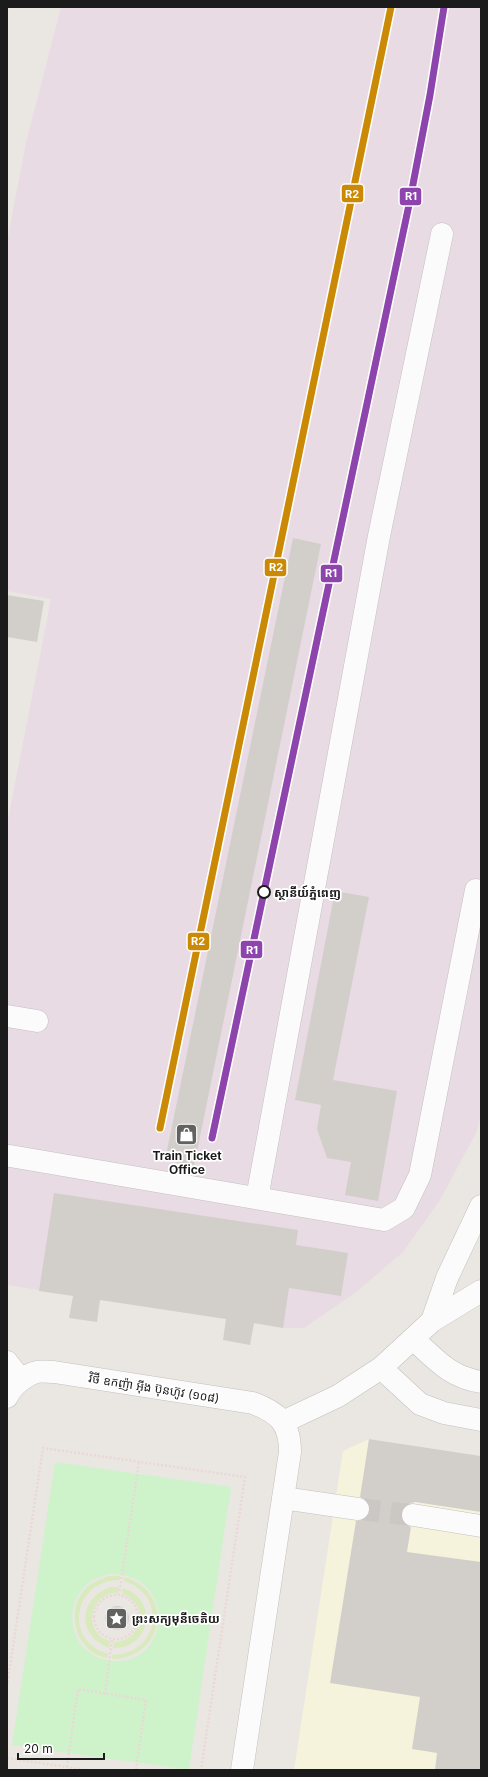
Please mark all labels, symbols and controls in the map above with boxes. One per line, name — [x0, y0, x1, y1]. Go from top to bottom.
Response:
line badge: R2 — [341, 184, 364, 203]
text: R2 — [345, 187, 359, 201]
line badge: R1 — [399, 187, 422, 206]
text: R1 — [405, 189, 417, 203]
line badge: R2 — [264, 558, 287, 577]
text: R2 — [269, 560, 283, 574]
line badge: R1 — [320, 564, 343, 583]
text: R1 — [325, 566, 337, 580]
marker: ស្ថានីយ៍ភ្នំពេញ — [257, 885, 271, 899]
place label: ស្ថានីយ៍ភ្នំពេញ — [274, 885, 341, 901]
line badge: R2 — [187, 932, 210, 951]
text: R2 — [191, 934, 205, 948]
line badge: R1 — [240, 940, 263, 959]
text: R1 — [246, 943, 258, 957]
shop icon: Train Ticket Office — [174, 1121, 200, 1147]
place label: Train Ticket Office — [152, 1148, 222, 1177]
street label: វិថី ឧកញ៉ា អ៊ីង ប៊ុនហ៊ូវ (១០៨) — [87, 1370, 221, 1406]
place icon: ព្រះសក្យមុនីចេតិយ — [104, 1605, 130, 1631]
place label: ព្រះសក្យមុនីចេតិយ — [132, 1611, 220, 1626]
scale bar — [18, 1735, 104, 1761]
text: 20 m — [24, 1741, 53, 1756]

